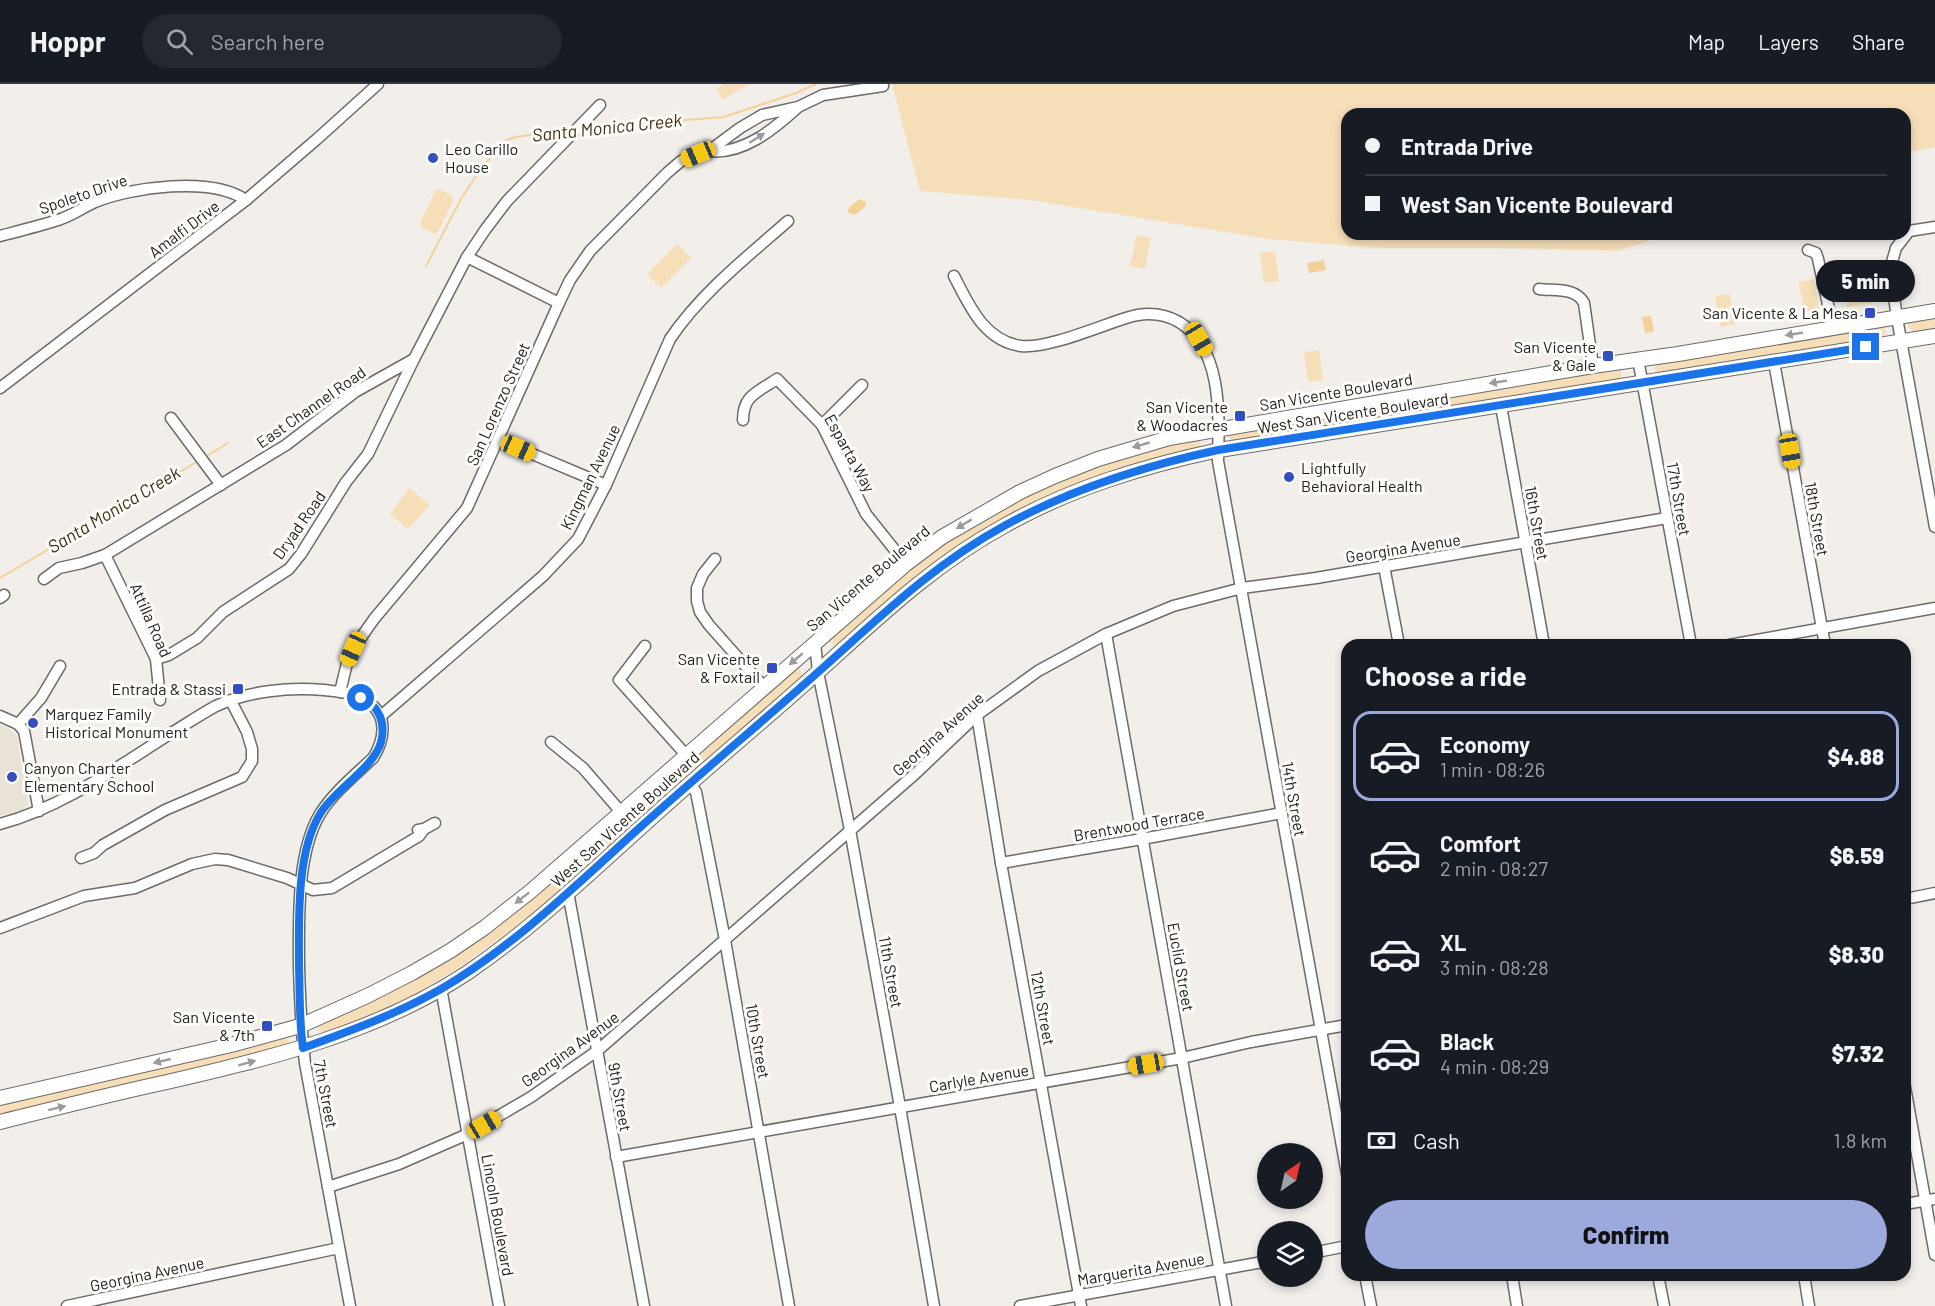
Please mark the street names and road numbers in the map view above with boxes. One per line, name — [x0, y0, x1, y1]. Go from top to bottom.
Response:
street label: Spoleto Drive — [36, 170, 129, 217]
street label: Amalfi Drive — [145, 196, 223, 261]
street label: San Lorenzo Street — [462, 339, 533, 468]
street label: East Channel Road — [252, 362, 369, 451]
street label: San Vicente Boulevard — [1258, 369, 1414, 414]
street label: West San Vicente Boulevard — [1256, 388, 1450, 437]
street label: Esparta Way — [821, 410, 880, 496]
street label: Kingman Avenue — [556, 421, 623, 533]
street label: 17th Street — [1664, 461, 1695, 537]
street label: 18th Street — [1802, 480, 1833, 558]
street label: 16th Street — [1522, 484, 1553, 562]
street label: Dryad Road — [268, 487, 329, 562]
street label: San Vicente Boulevard — [802, 521, 933, 635]
street label: Georgina Avenue — [1344, 529, 1462, 566]
street label: Attilla Road — [127, 580, 176, 660]
street label: Georgina Avenue — [888, 688, 987, 780]
street label: West San Vicente Boulevard — [546, 747, 703, 890]
street label: 14th Street — [1279, 760, 1310, 838]
street label: Brentwood Terrace — [1072, 803, 1206, 844]
street label: Euclid Street — [1164, 921, 1199, 1013]
street label: 11th Street — [876, 935, 907, 1009]
street label: 12th Street — [1028, 969, 1059, 1047]
street label: 10th Street — [743, 1002, 774, 1080]
street label: Georgina Avenue — [517, 1007, 622, 1090]
street label: 7th Street — [311, 1058, 342, 1130]
street label: Carlyle Avenue — [928, 1059, 1030, 1096]
street label: 9th Street — [605, 1061, 636, 1133]
street label: Lincoln Boulevard — [478, 1152, 519, 1277]
street label: Marguerita Avenue — [1076, 1248, 1206, 1289]
street label: Georgina Avenue — [88, 1252, 206, 1295]

